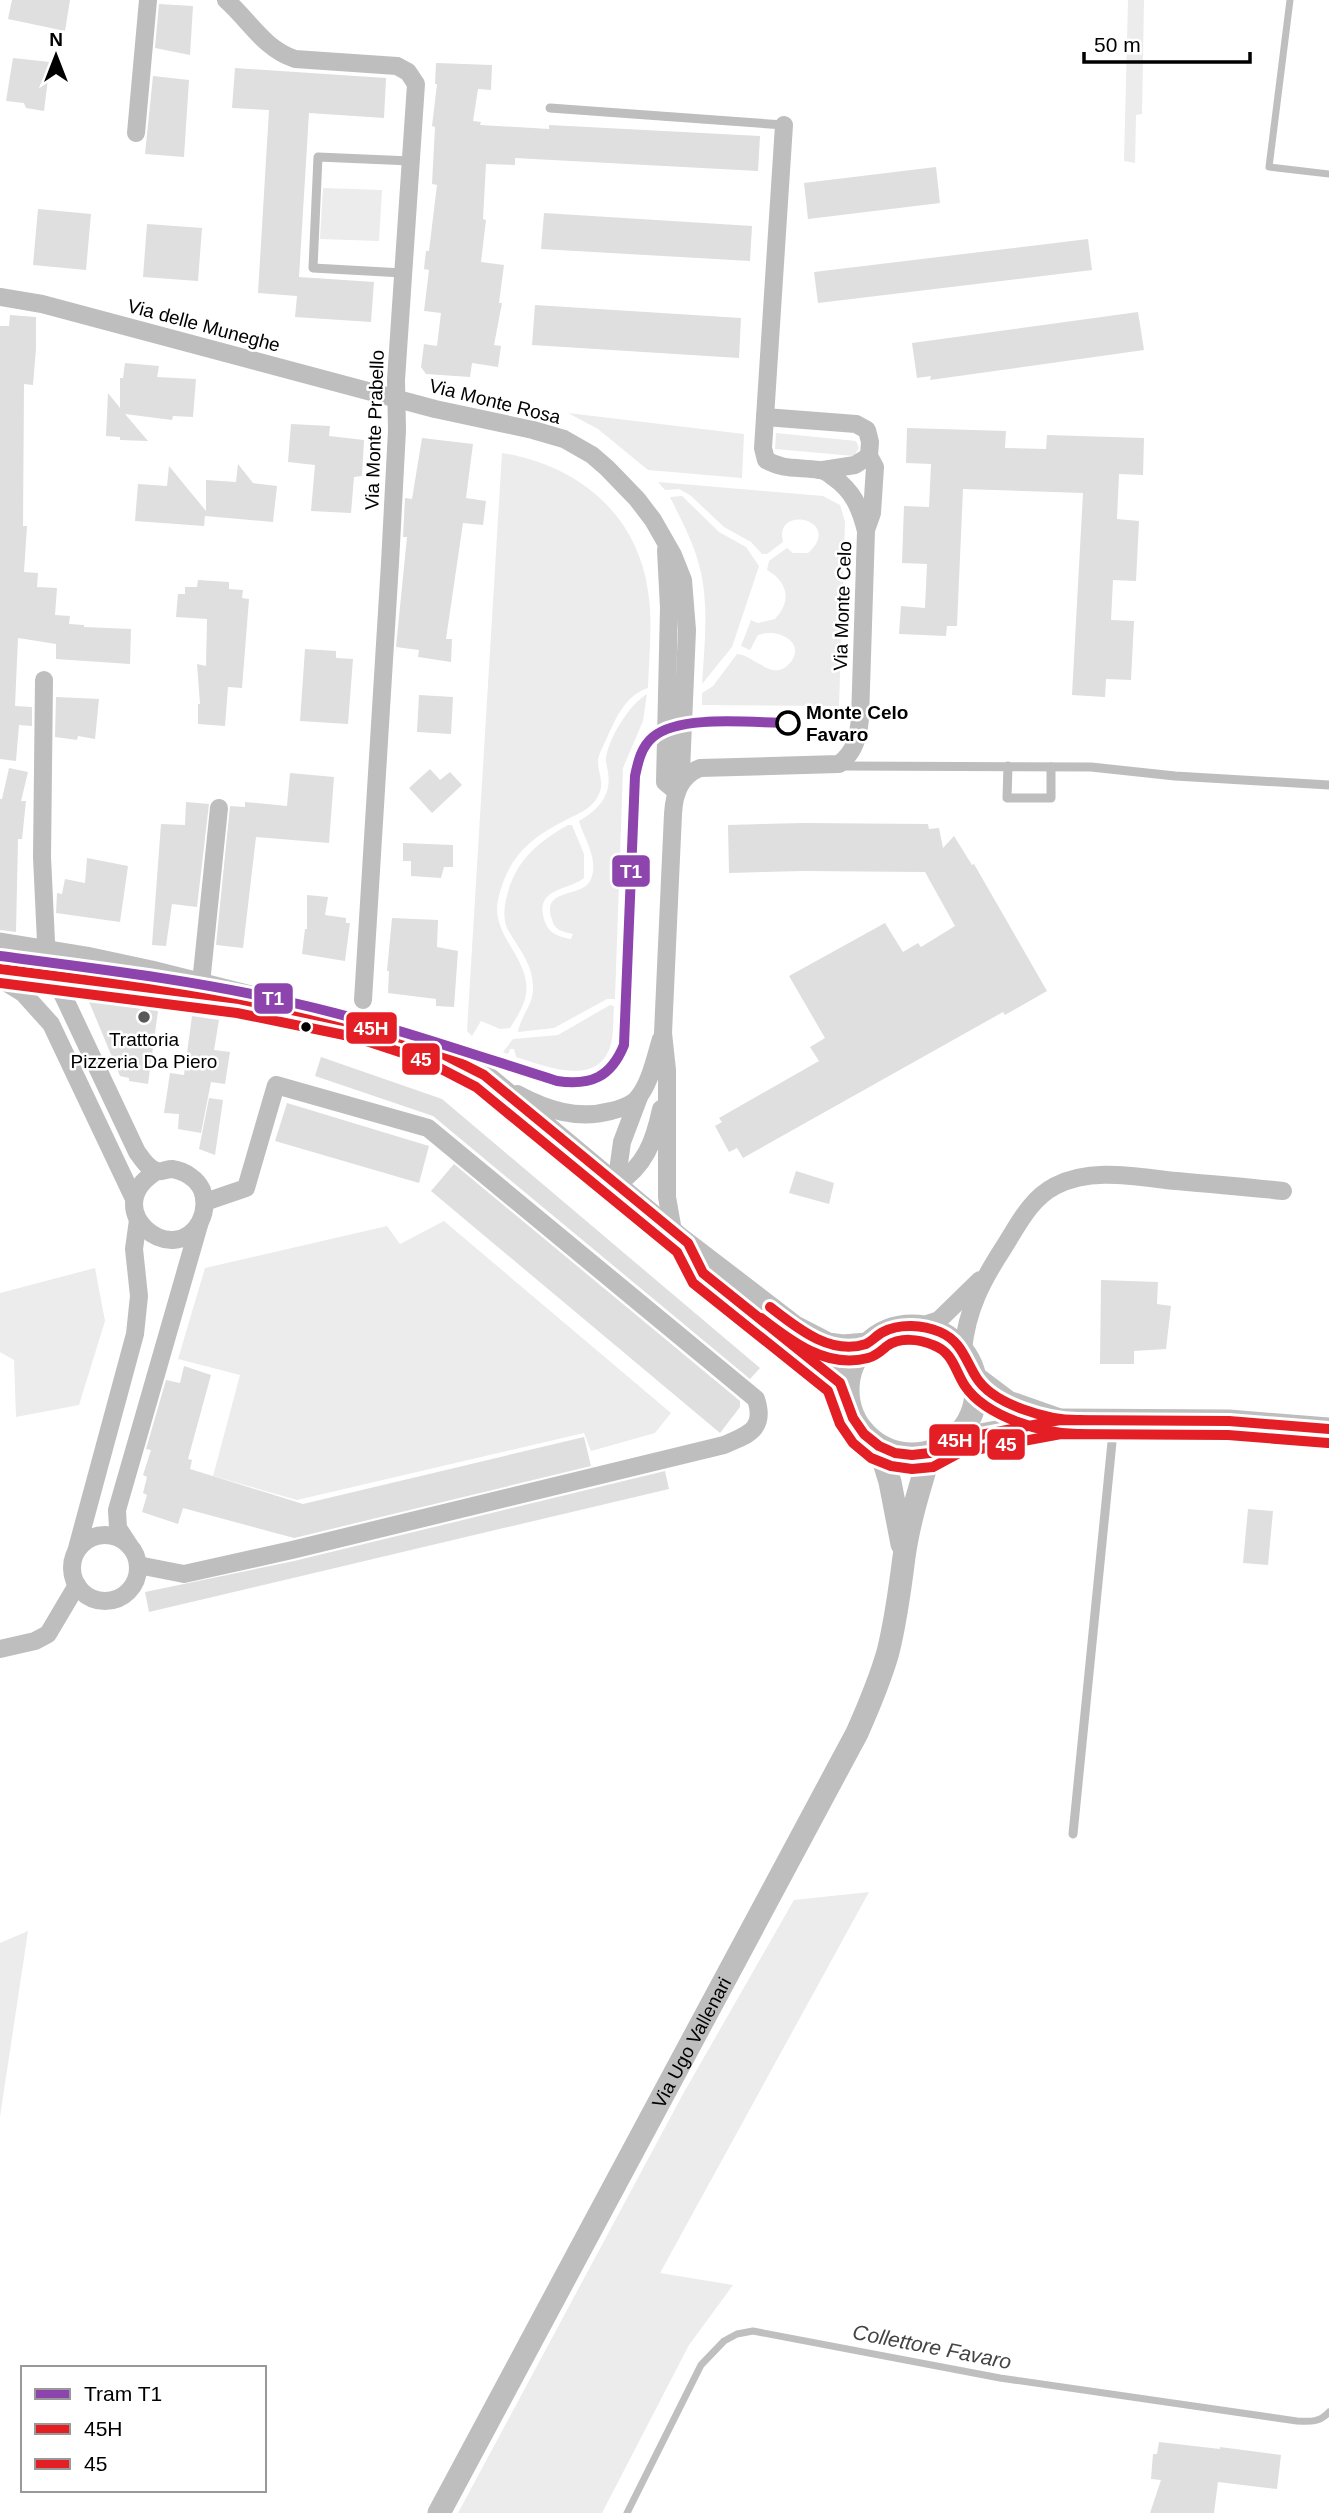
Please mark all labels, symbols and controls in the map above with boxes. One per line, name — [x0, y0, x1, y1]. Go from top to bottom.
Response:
north arrow — [21, 21, 91, 91]
scale bar — [1084, 21, 1250, 65]
text: N — [49, 29, 63, 50]
text: 50 m — [1094, 33, 1141, 56]
street label: Via delle Muneghe — [125, 295, 282, 356]
street label: Via Monte Prabello — [361, 350, 388, 510]
street label: Via Monte Rosa — [427, 375, 563, 428]
street label: Via Monte Celo — [830, 541, 855, 671]
place label: Monte Celo Favaro — [806, 702, 908, 745]
marker: Monte Celo Favaro — [776, 711, 800, 735]
line badge: T1 — [611, 854, 651, 888]
text: T1 — [620, 861, 643, 882]
line badge: T1 — [253, 982, 294, 1015]
text: T1 — [262, 988, 285, 1009]
marker: Trattoria Pizzeria Da Piero — [136, 1009, 152, 1025]
line badge: 45H — [345, 1011, 398, 1045]
text: 45H — [354, 1018, 388, 1039]
unlabelled marker — [299, 1020, 313, 1034]
place label: Trattoria Pizzeria Da Piero — [71, 1029, 217, 1072]
line badge: 45 — [401, 1042, 441, 1076]
text: 45 — [410, 1049, 432, 1070]
line badge: 45H — [928, 1423, 981, 1457]
line badge: 45 — [986, 1428, 1026, 1461]
text: 45H — [938, 1430, 972, 1451]
text: 45 — [995, 1434, 1017, 1455]
street label: Via Ugo Vallenari — [648, 1974, 735, 2112]
water label: Collettore Favaro — [851, 2320, 1014, 2373]
legend — [21, 2366, 266, 2492]
text: Tram T1 — [84, 2382, 162, 2405]
text: 45H — [84, 2417, 123, 2440]
text: 45 — [84, 2452, 107, 2475]

